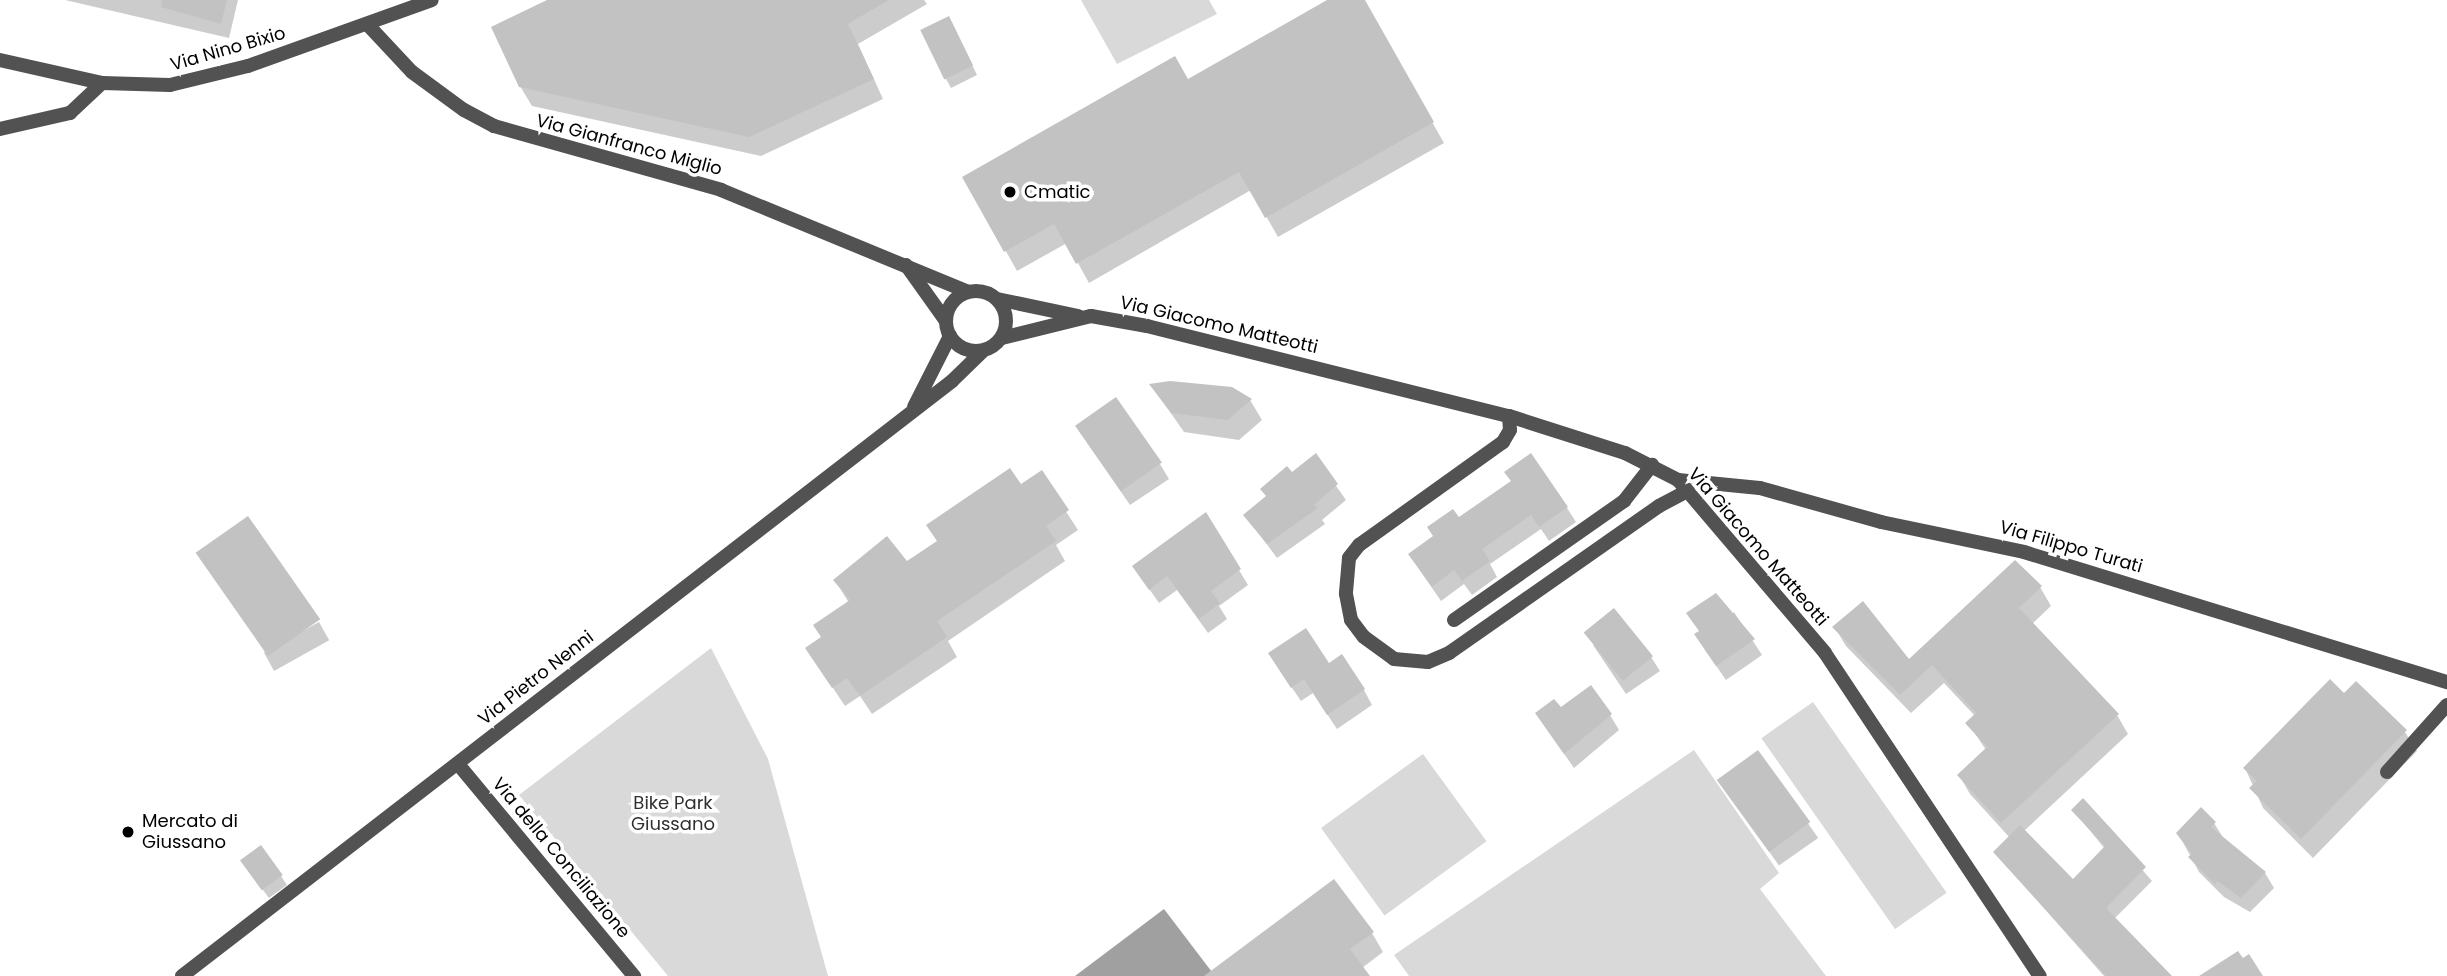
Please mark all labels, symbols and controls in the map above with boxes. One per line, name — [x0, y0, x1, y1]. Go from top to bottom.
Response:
street label: Via Nino Bixio — [168, 22, 288, 76]
street label: Via Gianfranco Miglio — [534, 110, 724, 180]
place label: Cmatic — [1024, 181, 1091, 203]
marker: Cmatic — [1002, 184, 1018, 200]
street label: Via Giacomo Matteotti — [1118, 292, 1320, 358]
street label: Via Giacomo Matteotti — [1683, 464, 1833, 630]
street label: Via Filippo Turati — [1997, 516, 2145, 578]
street label: Via Pietro Nenni — [474, 626, 598, 730]
street label: Via della Conciliazione — [488, 773, 634, 943]
park label: Bike Park Giussano — [631, 793, 715, 836]
place label: Mercato di Giussano — [142, 811, 238, 854]
marker: Mercato di Giussano — [120, 824, 136, 840]

